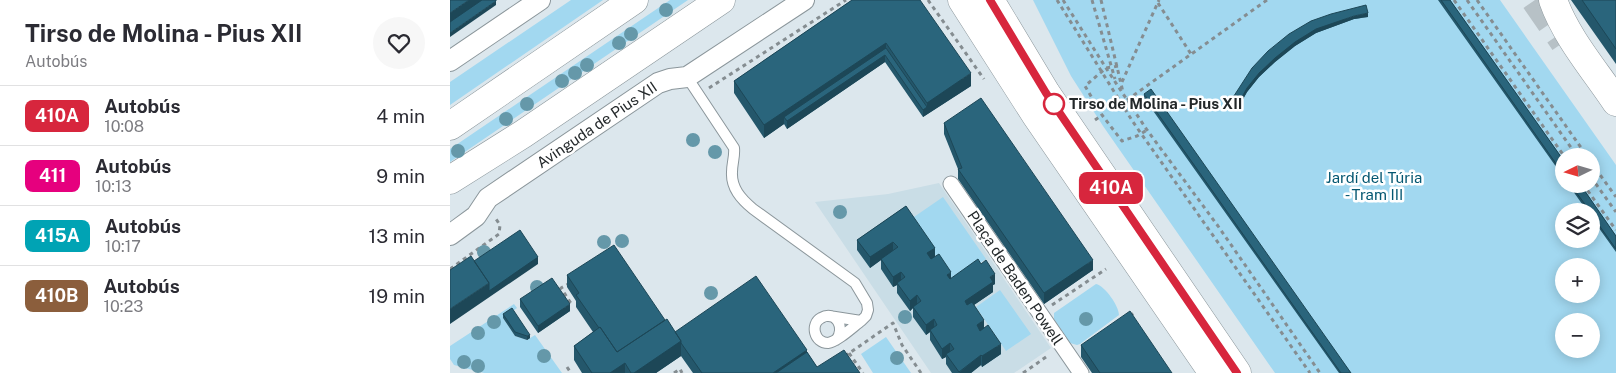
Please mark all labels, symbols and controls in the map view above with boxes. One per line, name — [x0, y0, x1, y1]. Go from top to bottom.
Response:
button: heart — [373, 17, 425, 69]
text: Tirso de Molina - Pius XII — [25, 19, 302, 47]
text: Autobús — [25, 52, 87, 71]
street label: Avinguda de Pius XII — [533, 78, 660, 171]
marker: Tirso de Molina - Pius XII — [1043, 93, 1065, 115]
text: Autobús — [104, 95, 180, 117]
place label: Tirso de Molina - Pius XII — [1069, 95, 1242, 112]
text: 410A — [35, 105, 79, 126]
text: 4 min — [376, 105, 425, 127]
text: 10:08 — [104, 117, 144, 136]
north arrow — [1555, 148, 1600, 192]
map controls — [1555, 148, 1600, 358]
text: Autobús — [95, 155, 171, 177]
text: 411 — [39, 165, 66, 186]
text: 9 min — [376, 165, 425, 187]
park label: Jardí del Túria - Tram III — [1326, 169, 1422, 203]
line badge: 410A — [1076, 172, 1146, 204]
text: 10:13 — [95, 177, 132, 196]
text: 410A — [1089, 177, 1133, 198]
button: layers — [1555, 203, 1600, 248]
street label: Plaça de Baden Powell — [964, 208, 1067, 348]
text: Autobús — [105, 215, 181, 237]
text: 415A — [35, 225, 80, 246]
text: 13 min — [368, 225, 425, 247]
text: 10:17 — [105, 237, 141, 256]
button: + — [1555, 258, 1600, 303]
text: Autobús — [103, 275, 180, 297]
text: 410B — [35, 285, 78, 306]
text: 19 min — [369, 285, 425, 307]
text: 10:23 — [103, 297, 143, 316]
button: − — [1555, 313, 1600, 358]

